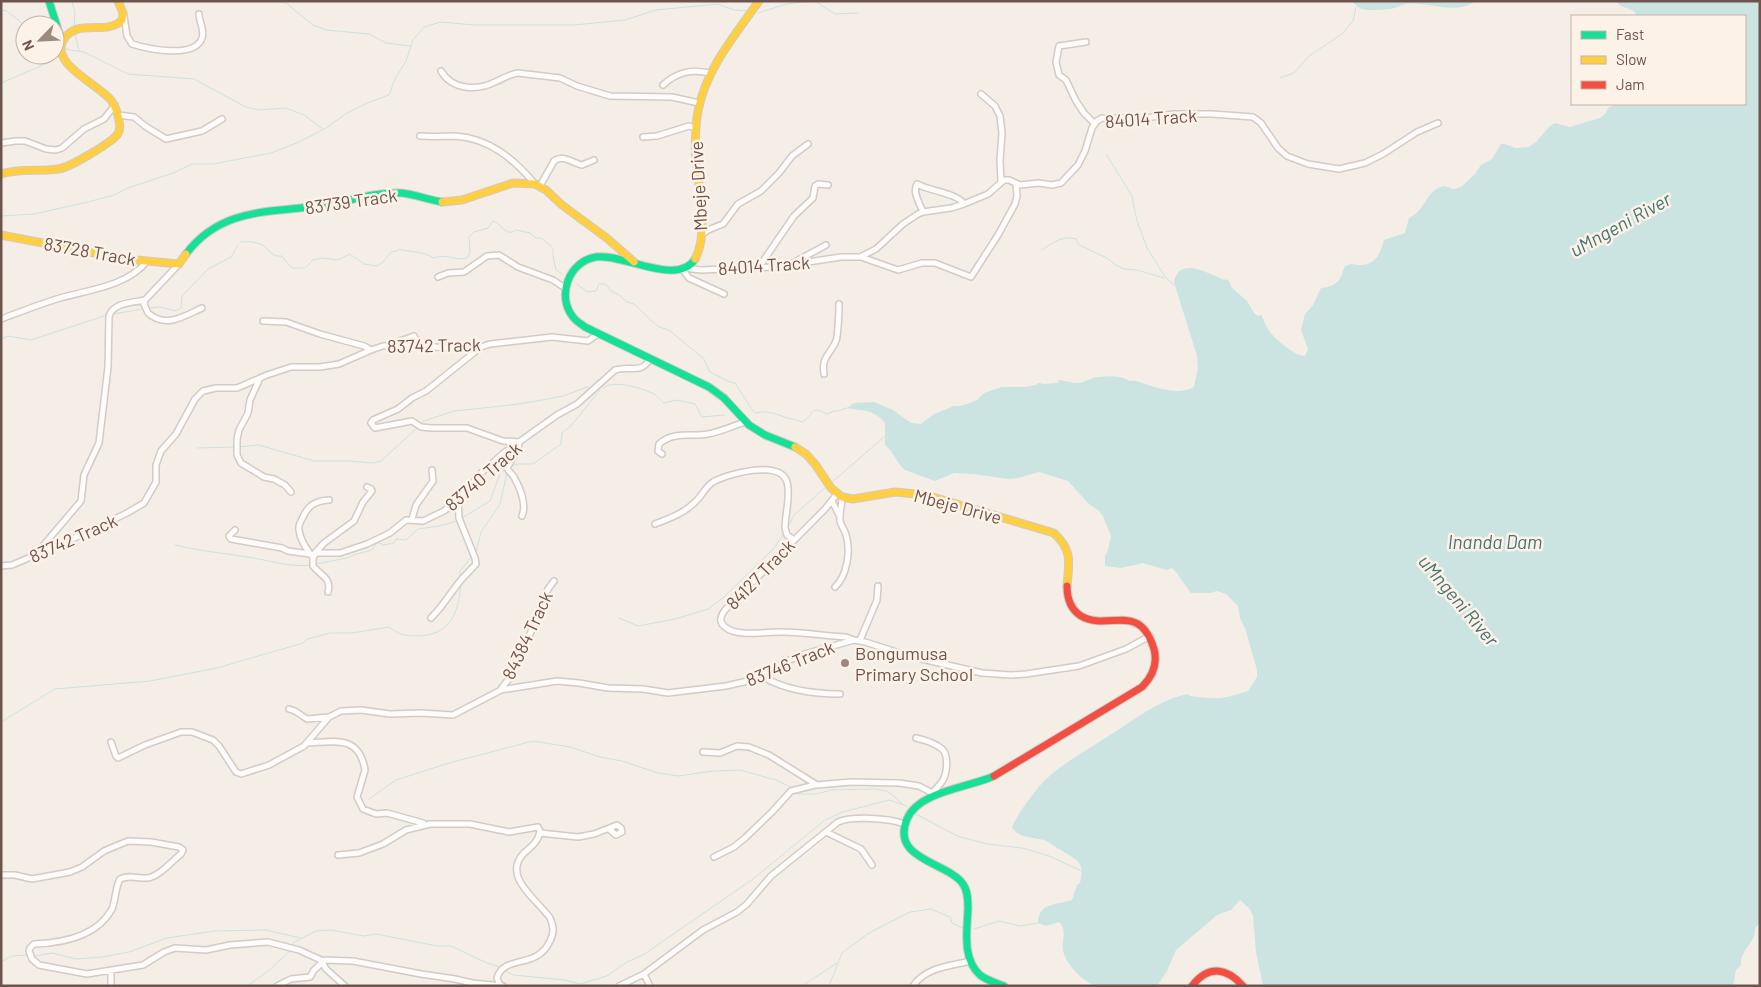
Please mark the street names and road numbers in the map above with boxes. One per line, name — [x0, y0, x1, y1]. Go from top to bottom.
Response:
street label: 84014 Track — [1104, 104, 1198, 132]
street label: Mbeje Drive — [685, 141, 711, 231]
street label: 83739 Track — [304, 184, 398, 218]
street label: 83728 Track — [42, 232, 138, 270]
street label: 84014 Track — [717, 251, 811, 279]
street label: 83742 Track — [387, 333, 481, 357]
street label: 83740 Track — [440, 437, 526, 515]
street label: Mbeje Drive — [912, 484, 1004, 528]
street label: 83742 Track — [26, 509, 120, 567]
street label: 84127 Track — [721, 534, 799, 614]
street label: 84384 Track — [497, 587, 557, 683]
street label: 83746 Track — [743, 635, 837, 691]

